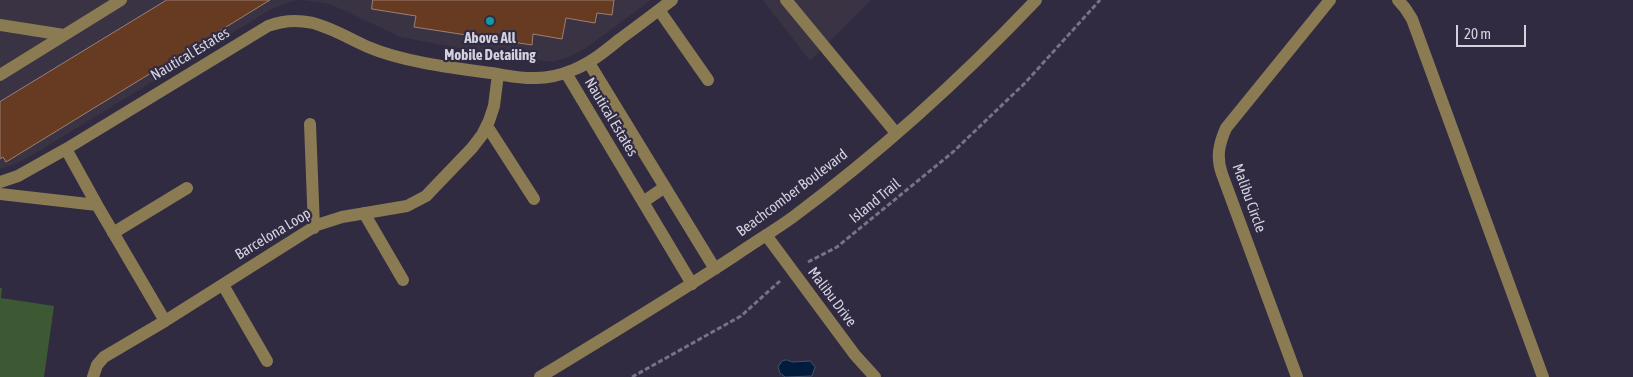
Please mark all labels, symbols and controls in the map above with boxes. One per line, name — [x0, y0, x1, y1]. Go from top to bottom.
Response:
marker: Above All Mobile Detailing — [484, 15, 496, 27]
scale bar — [1458, 15, 1528, 47]
street label: Nautical Estates — [147, 23, 233, 85]
text: 20 m — [1464, 25, 1491, 42]
place label: Above All Mobile Detailing — [444, 29, 536, 64]
street label: Nautical Estates — [580, 74, 642, 160]
street label: Beachcomber Boulevard — [733, 146, 851, 240]
street label: Malibu Circle — [1228, 161, 1270, 235]
street label: Island Trail — [846, 175, 904, 227]
street label: Barcelona Loop — [232, 204, 314, 264]
street label: Malibu Drive — [804, 264, 860, 330]

